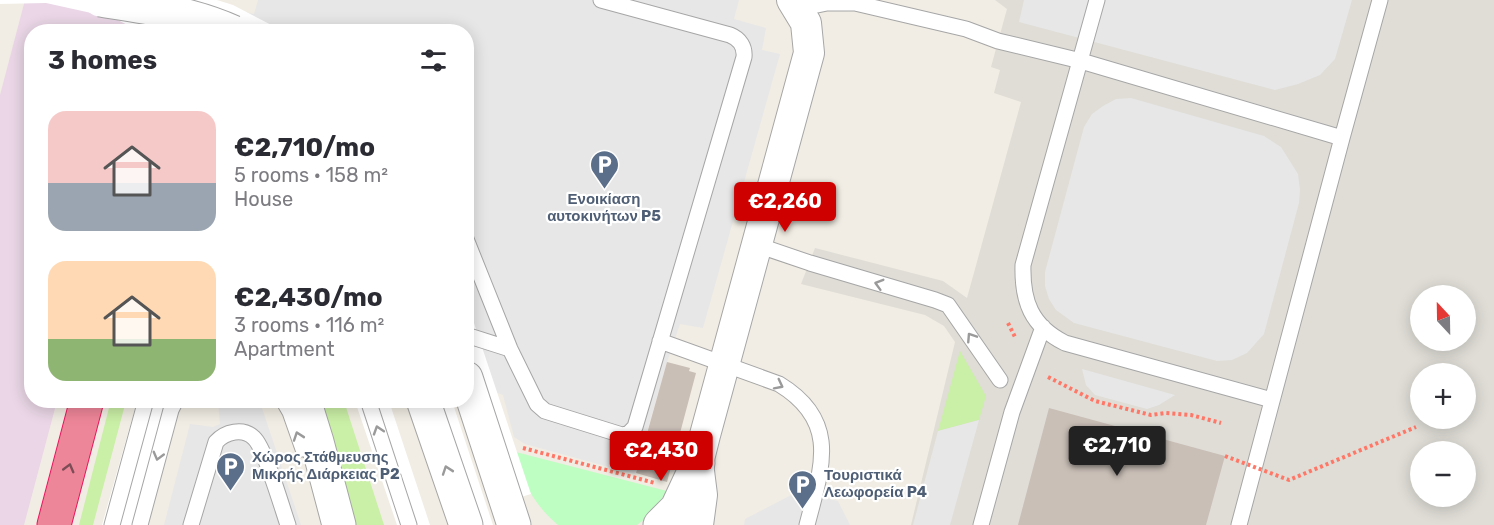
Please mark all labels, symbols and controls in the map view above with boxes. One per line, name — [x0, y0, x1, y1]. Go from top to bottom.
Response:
icon: filters — [417, 44, 450, 77]
text: 3 homes — [48, 45, 157, 76]
text: €2,710/mo — [234, 132, 375, 163]
icon: home — [96, 135, 168, 207]
parking icon: Ενοικίαση αυτοκινήτων P5 — [588, 148, 620, 190]
text: 5 rooms · 158 m² — [234, 163, 388, 187]
pin: €2,260 — [736, 182, 834, 233]
text: House — [234, 187, 293, 211]
text: €2,260 — [748, 189, 822, 213]
place label: Ενοικίαση αυτοκινήτων P5 — [547, 190, 661, 225]
one-way arrow — [874, 278, 884, 291]
text: €2,430/mo — [234, 282, 383, 313]
icon: home — [96, 285, 168, 357]
north arrow — [1410, 285, 1476, 351]
map controls — [1410, 285, 1476, 507]
text: 3 rooms · 116 m² — [234, 313, 384, 337]
one-way arrow — [966, 333, 978, 343]
text: Apartment — [234, 337, 335, 361]
button: + — [1410, 363, 1476, 429]
one-way arrow — [773, 378, 783, 389]
one-way arrow — [373, 425, 385, 436]
pin: €2,710 — [1068, 426, 1166, 477]
one-way arrow — [293, 431, 306, 442]
pin: €2,430 — [612, 431, 710, 482]
text: €2,710 — [1083, 433, 1151, 457]
text: €2,430 — [624, 438, 698, 462]
button: − — [1410, 441, 1476, 507]
place label: Χώρος Στάθμευσης Μικρής Διάρκειας P2 — [252, 448, 400, 483]
parking icon: Χώρος Στάθμευσης Μικρής Διάρκειας P2 — [215, 450, 247, 492]
one-way arrow — [153, 451, 166, 461]
one-way arrow — [62, 464, 74, 474]
one-way arrow — [441, 465, 454, 476]
place label: Τουριστικά Λεωφορεία P4 — [824, 466, 927, 501]
parking icon: Τουριστικά Λεωφορεία P4 — [787, 468, 819, 510]

